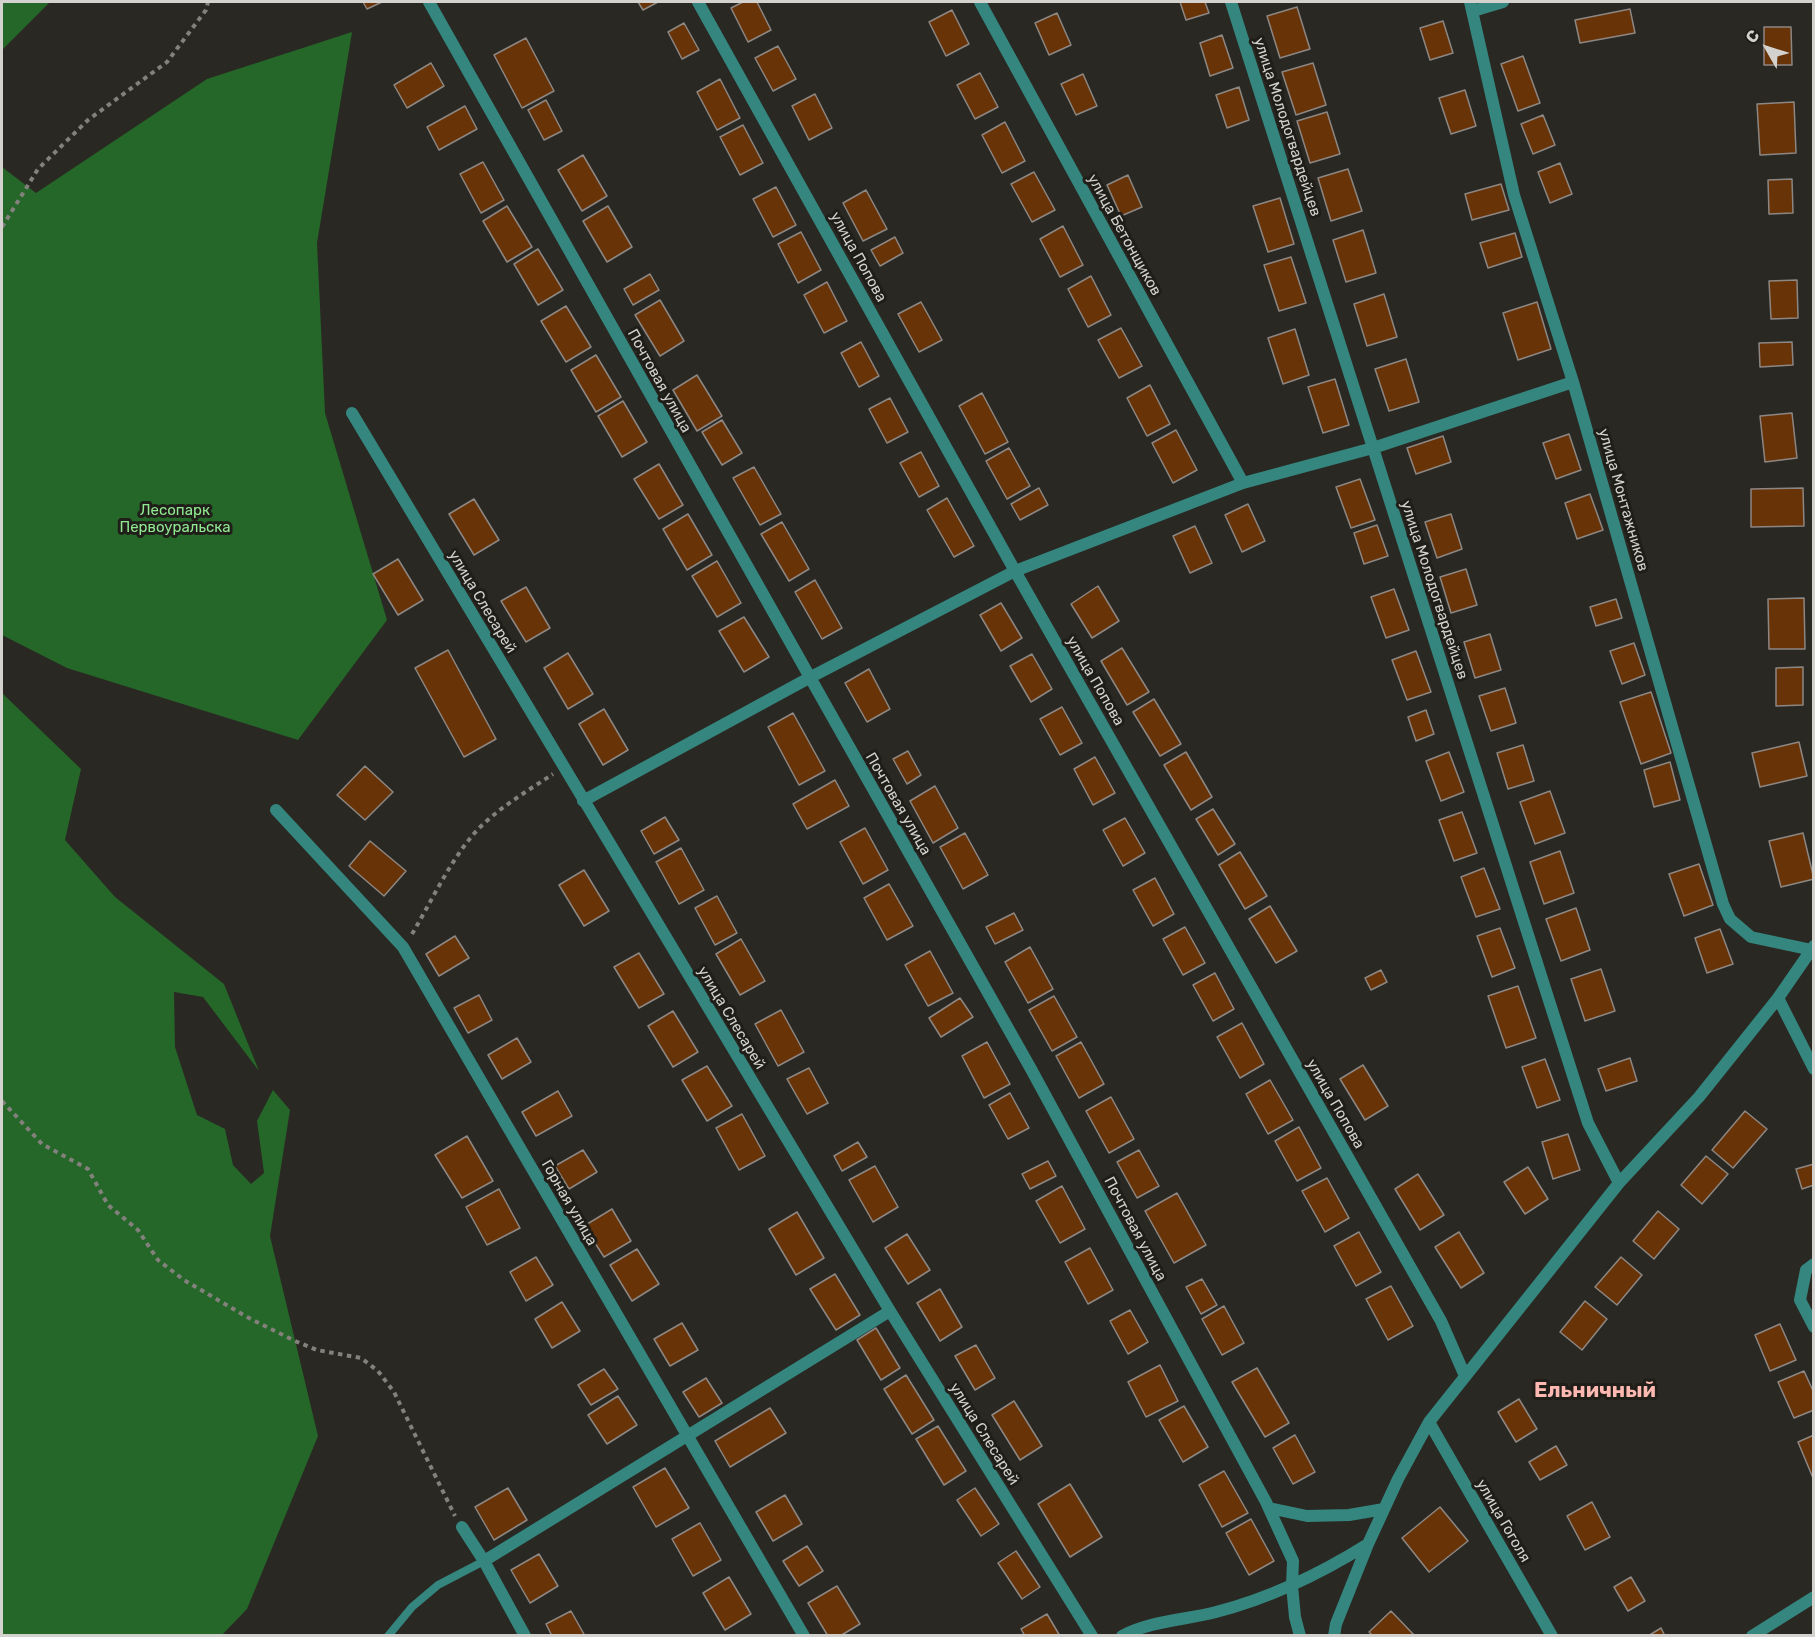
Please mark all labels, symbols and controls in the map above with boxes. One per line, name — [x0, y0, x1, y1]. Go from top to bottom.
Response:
north arrow — [1737, 18, 1797, 78]
text: С — [1742, 26, 1764, 47]
street label: улица Молодогвардейцев — [1250, 35, 1324, 219]
street label: улица Бетонщиков — [1083, 171, 1165, 299]
street label: улица Попова — [826, 209, 890, 305]
street label: Почтовая улица — [623, 326, 695, 436]
street label: улица Монтажников — [1594, 427, 1652, 573]
street label: улица Молодогвардейцев — [1397, 498, 1471, 682]
park label: Лесопарк Первоуральска — [119, 502, 231, 537]
street label: улица Слесарей — [444, 547, 520, 657]
street label: улица Попова — [1062, 633, 1128, 729]
street label: Почтовая улица — [861, 749, 935, 859]
street label: улица Слесарей — [693, 963, 769, 1073]
street label: улица Попова — [1302, 1056, 1368, 1152]
street label: Горная улица — [537, 1157, 601, 1249]
street label: Почтовая улица — [1100, 1174, 1170, 1284]
district label: Ельничный — [1534, 1378, 1656, 1404]
street label: улица Слесарей — [945, 1380, 1023, 1488]
street label: улица Гоголя — [1472, 1476, 1534, 1566]

